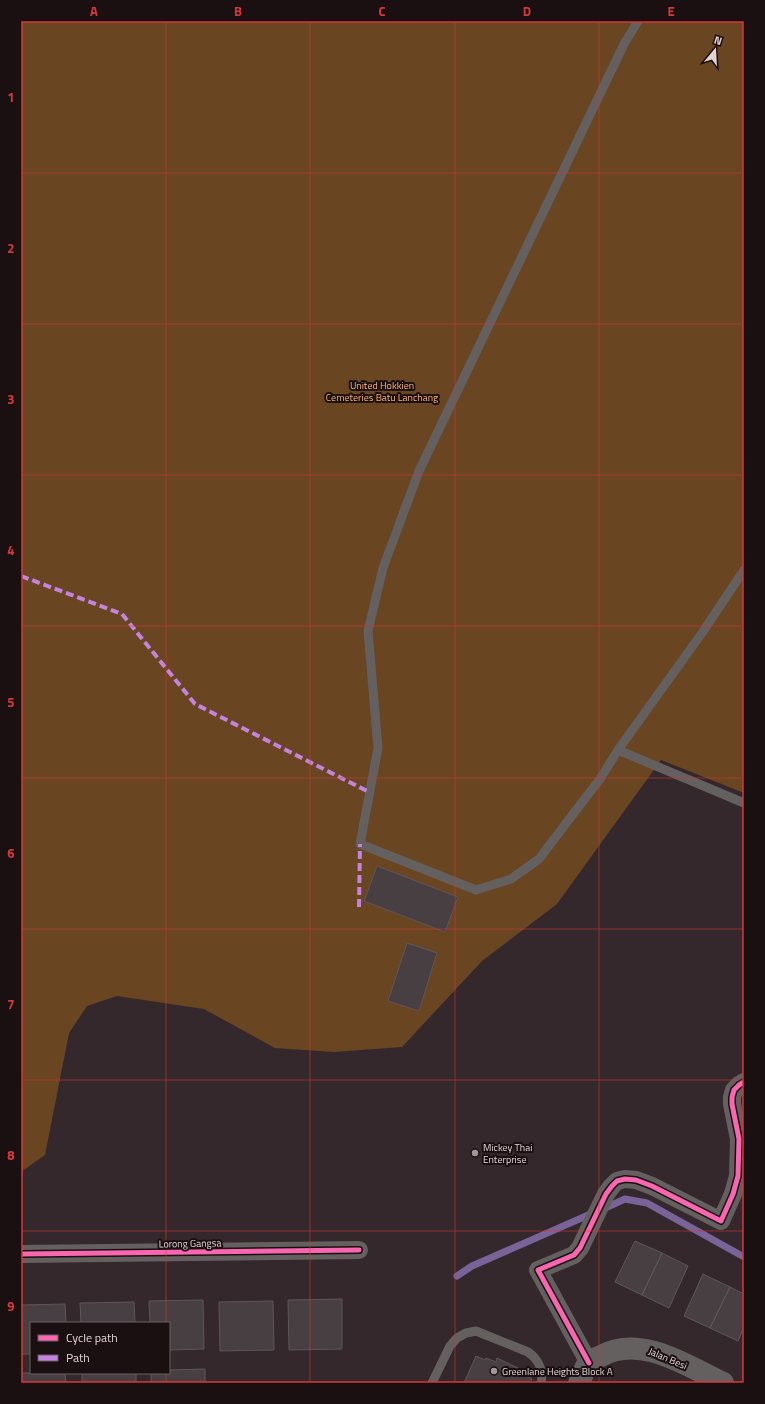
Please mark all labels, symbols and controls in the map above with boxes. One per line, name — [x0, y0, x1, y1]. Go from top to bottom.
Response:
text: A — [90, 1, 98, 21]
text: B — [234, 1, 242, 21]
text: C — [378, 1, 386, 21]
text: D — [523, 1, 531, 21]
text: E — [667, 1, 675, 21]
north arrow — [695, 30, 735, 70]
text: N — [712, 32, 724, 49]
text: 1 — [7, 87, 15, 107]
text: 2 — [7, 238, 15, 258]
park label: United Hokkien Cemeteries Batu Lanchang — [326, 378, 438, 405]
text: 3 — [7, 389, 15, 409]
text: 4 — [7, 540, 15, 560]
text: 5 — [7, 692, 15, 712]
text: 6 — [7, 843, 15, 863]
text: 7 — [7, 994, 15, 1014]
place label: Mickey Thai Enterprise — [483, 1140, 532, 1167]
text: 8 — [7, 1145, 15, 1165]
marker: Mickey Thai Enterprise — [470, 1148, 480, 1158]
street label: Lorong Gangsa — [159, 1235, 221, 1252]
text: 9 — [7, 1296, 15, 1316]
legend — [30, 1322, 170, 1374]
text: Cycle path — [66, 1328, 118, 1347]
street label: Jalan Besi — [646, 1344, 690, 1373]
text: Path — [66, 1348, 90, 1367]
place label: Greenlane Heights Block A — [502, 1364, 613, 1379]
marker: Greenlane Heights Block A — [489, 1366, 499, 1376]

